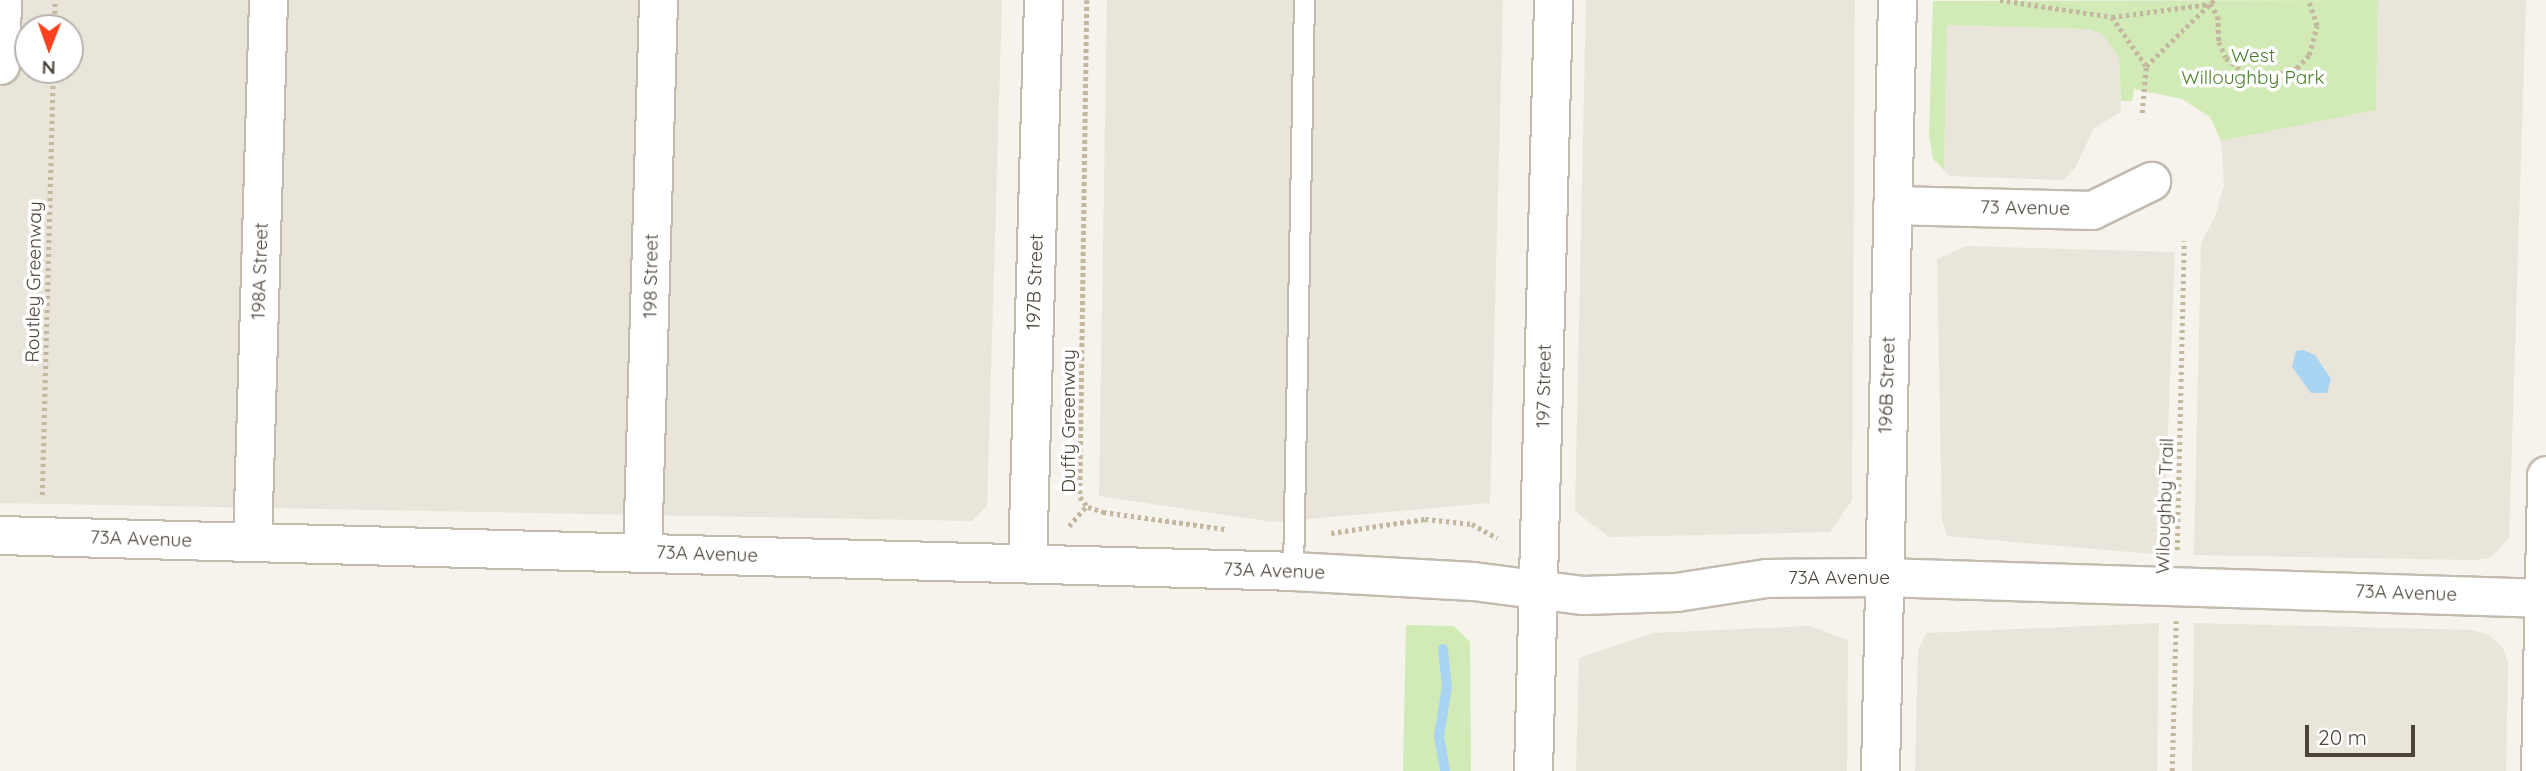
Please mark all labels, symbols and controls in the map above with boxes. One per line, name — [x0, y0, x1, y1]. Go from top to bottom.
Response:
north arrow — [14, 14, 84, 84]
park label: West Willoughby Park — [2181, 45, 2325, 89]
text: N — [41, 56, 56, 80]
street label: 73 Avenue — [1980, 196, 2070, 220]
street label: Routley Greenway — [21, 201, 47, 363]
street label: 198A Street — [247, 222, 273, 320]
street label: 198 Street — [639, 233, 663, 319]
street label: 197B Street — [1022, 233, 1048, 331]
street label: 196B Street — [1874, 336, 1900, 434]
street label: 197 Street — [1532, 344, 1556, 428]
street label: Duffy Greenway — [1058, 349, 1080, 493]
street label: Wiloughby Trail — [2151, 438, 2179, 574]
street label: 73A Avenue — [90, 526, 192, 552]
street label: 73A Avenue — [656, 541, 758, 567]
street label: 73A Avenue — [1223, 558, 1325, 584]
street label: 73A Avenue — [1788, 567, 1890, 589]
street label: 73A Avenue — [2355, 580, 2457, 606]
scale bar — [2308, 712, 2418, 756]
text: 20 m — [2318, 724, 2367, 750]

